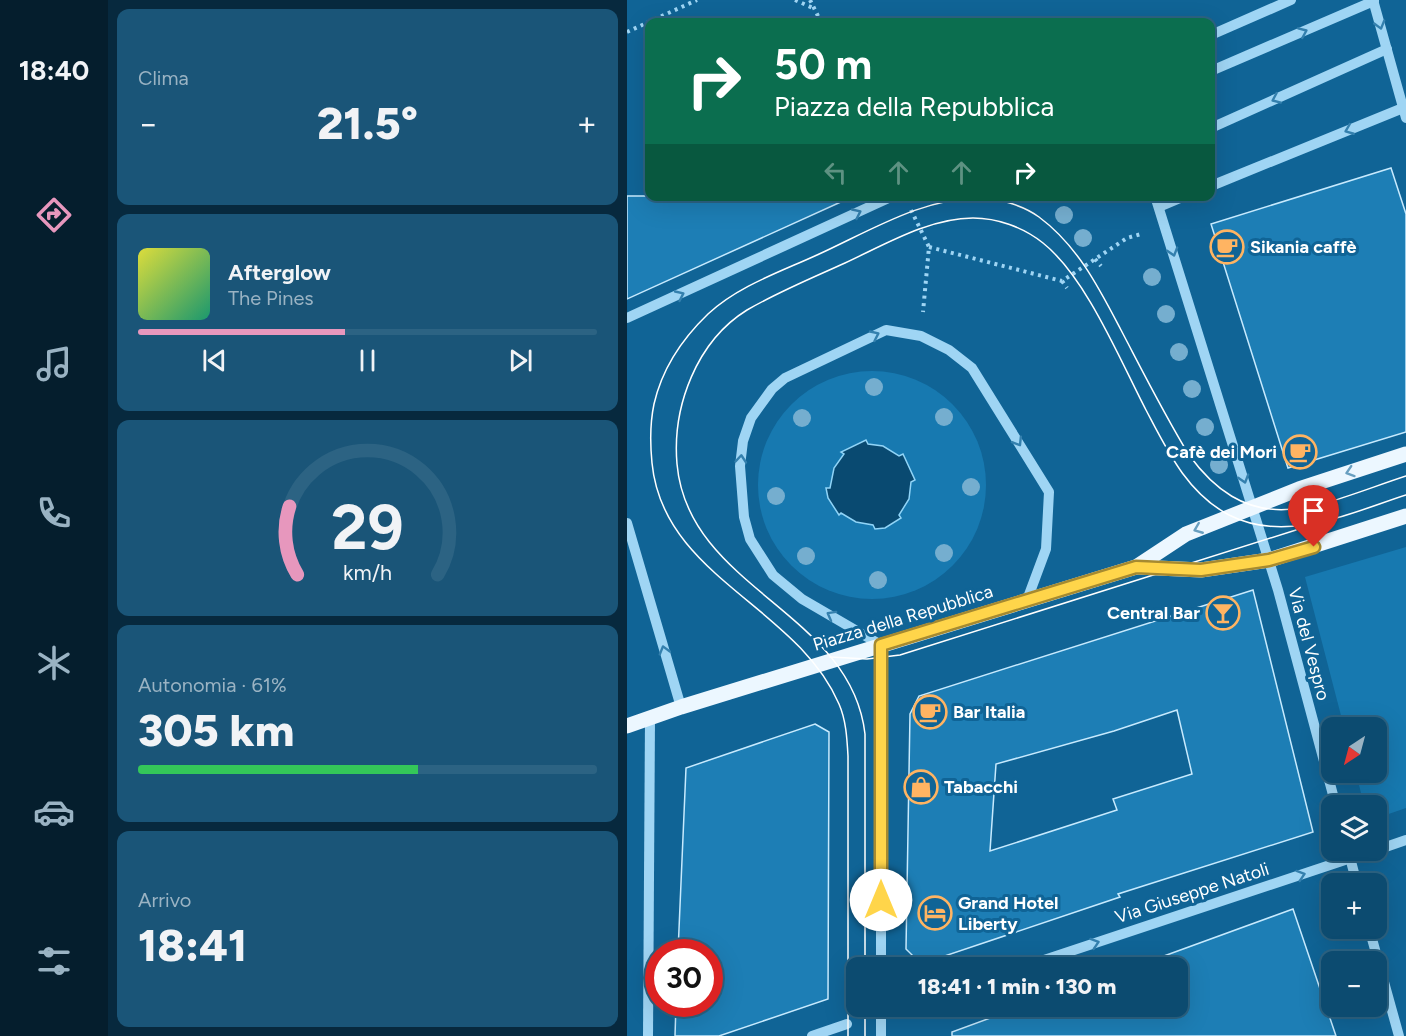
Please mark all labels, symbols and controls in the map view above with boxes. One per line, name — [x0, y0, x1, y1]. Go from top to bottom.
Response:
one-way arrow — [1373, 19, 1385, 29]
one-way arrow — [1297, 27, 1308, 39]
text: 50 m — [774, 39, 872, 90]
icon: right — [675, 42, 753, 120]
text: 18:40 — [19, 54, 89, 87]
text: Clima — [138, 66, 189, 90]
text: Piazza della Repubblica — [774, 90, 1054, 123]
one-way arrow — [1272, 91, 1283, 103]
text: 21.5° — [317, 96, 418, 150]
text: − — [138, 104, 159, 143]
text: + — [576, 104, 597, 143]
one-way arrow — [1344, 123, 1355, 135]
icon: left — [819, 156, 852, 189]
icon: ahead — [882, 156, 915, 189]
icon: ahead — [945, 156, 978, 189]
icon: right — [1008, 156, 1041, 189]
icon: directions — [33, 194, 75, 236]
one-way arrow — [851, 208, 862, 220]
cafe icon: Sikania caffè — [1209, 229, 1245, 265]
place label: Sikania caffè — [1250, 236, 1357, 258]
one-way arrow — [1166, 246, 1178, 257]
text: Afterglow — [228, 259, 331, 286]
text: The Pines — [228, 286, 314, 310]
one-way arrow — [674, 290, 685, 302]
one-way arrow — [869, 331, 880, 343]
icon: music — [33, 343, 75, 385]
icon: previous — [198, 344, 231, 377]
icon: pause — [351, 344, 384, 377]
icon: next — [504, 344, 537, 377]
cafe icon: Cafè dei Mori — [1282, 434, 1318, 470]
one-way arrow — [1010, 436, 1021, 447]
place label: Cafè dei Mori — [1166, 441, 1277, 463]
one-way arrow — [734, 454, 747, 463]
one-way arrow — [1345, 465, 1356, 477]
one-way arrow — [1237, 473, 1249, 483]
pin — [1288, 485, 1339, 547]
text: 29 — [331, 490, 404, 565]
icon: phone — [33, 492, 75, 534]
icon: arrive — [1297, 494, 1330, 527]
one-way arrow — [1194, 522, 1205, 534]
text: km/h — [343, 560, 392, 585]
street label: Piazza della Repubblica — [810, 580, 996, 656]
street label: Via del Vespro — [1283, 585, 1335, 703]
bar icon: Central Bar — [1205, 595, 1241, 631]
place label: Central Bar — [1107, 602, 1200, 624]
one-way arrow — [827, 611, 837, 622]
icon: climate — [33, 642, 75, 684]
one-way arrow — [659, 646, 671, 656]
text: Autonomia · 61% — [138, 673, 287, 697]
cafe icon: Bar Italia — [912, 694, 948, 730]
place label: Bar Italia — [953, 701, 1025, 723]
text: 305 km — [138, 703, 294, 757]
north arrow — [1321, 717, 1387, 783]
map controls — [1321, 717, 1387, 1017]
shop icon: Tabacchi — [903, 769, 939, 805]
place label: Tabacchi — [944, 776, 1018, 798]
icon: car — [33, 791, 75, 833]
button: layers — [1321, 795, 1387, 861]
street label: Via Giuseppe Natoli — [1112, 858, 1272, 928]
position arrow — [849, 868, 913, 932]
one-way arrow — [1295, 870, 1306, 882]
button: + — [1321, 873, 1387, 939]
text: Arrivo — [138, 888, 191, 912]
place label: Grand Hotel Liberty — [958, 892, 1058, 935]
hotel icon: Grand Hotel Liberty — [917, 895, 953, 931]
text: 18:41 — [138, 918, 247, 972]
one-way arrow — [1089, 937, 1100, 950]
speed limit sign: 30 — [645, 939, 723, 1017]
icon: filters — [33, 940, 75, 982]
button: − — [1321, 951, 1387, 1017]
text: 18:41 · 1 min · 130 m — [918, 973, 1116, 1000]

